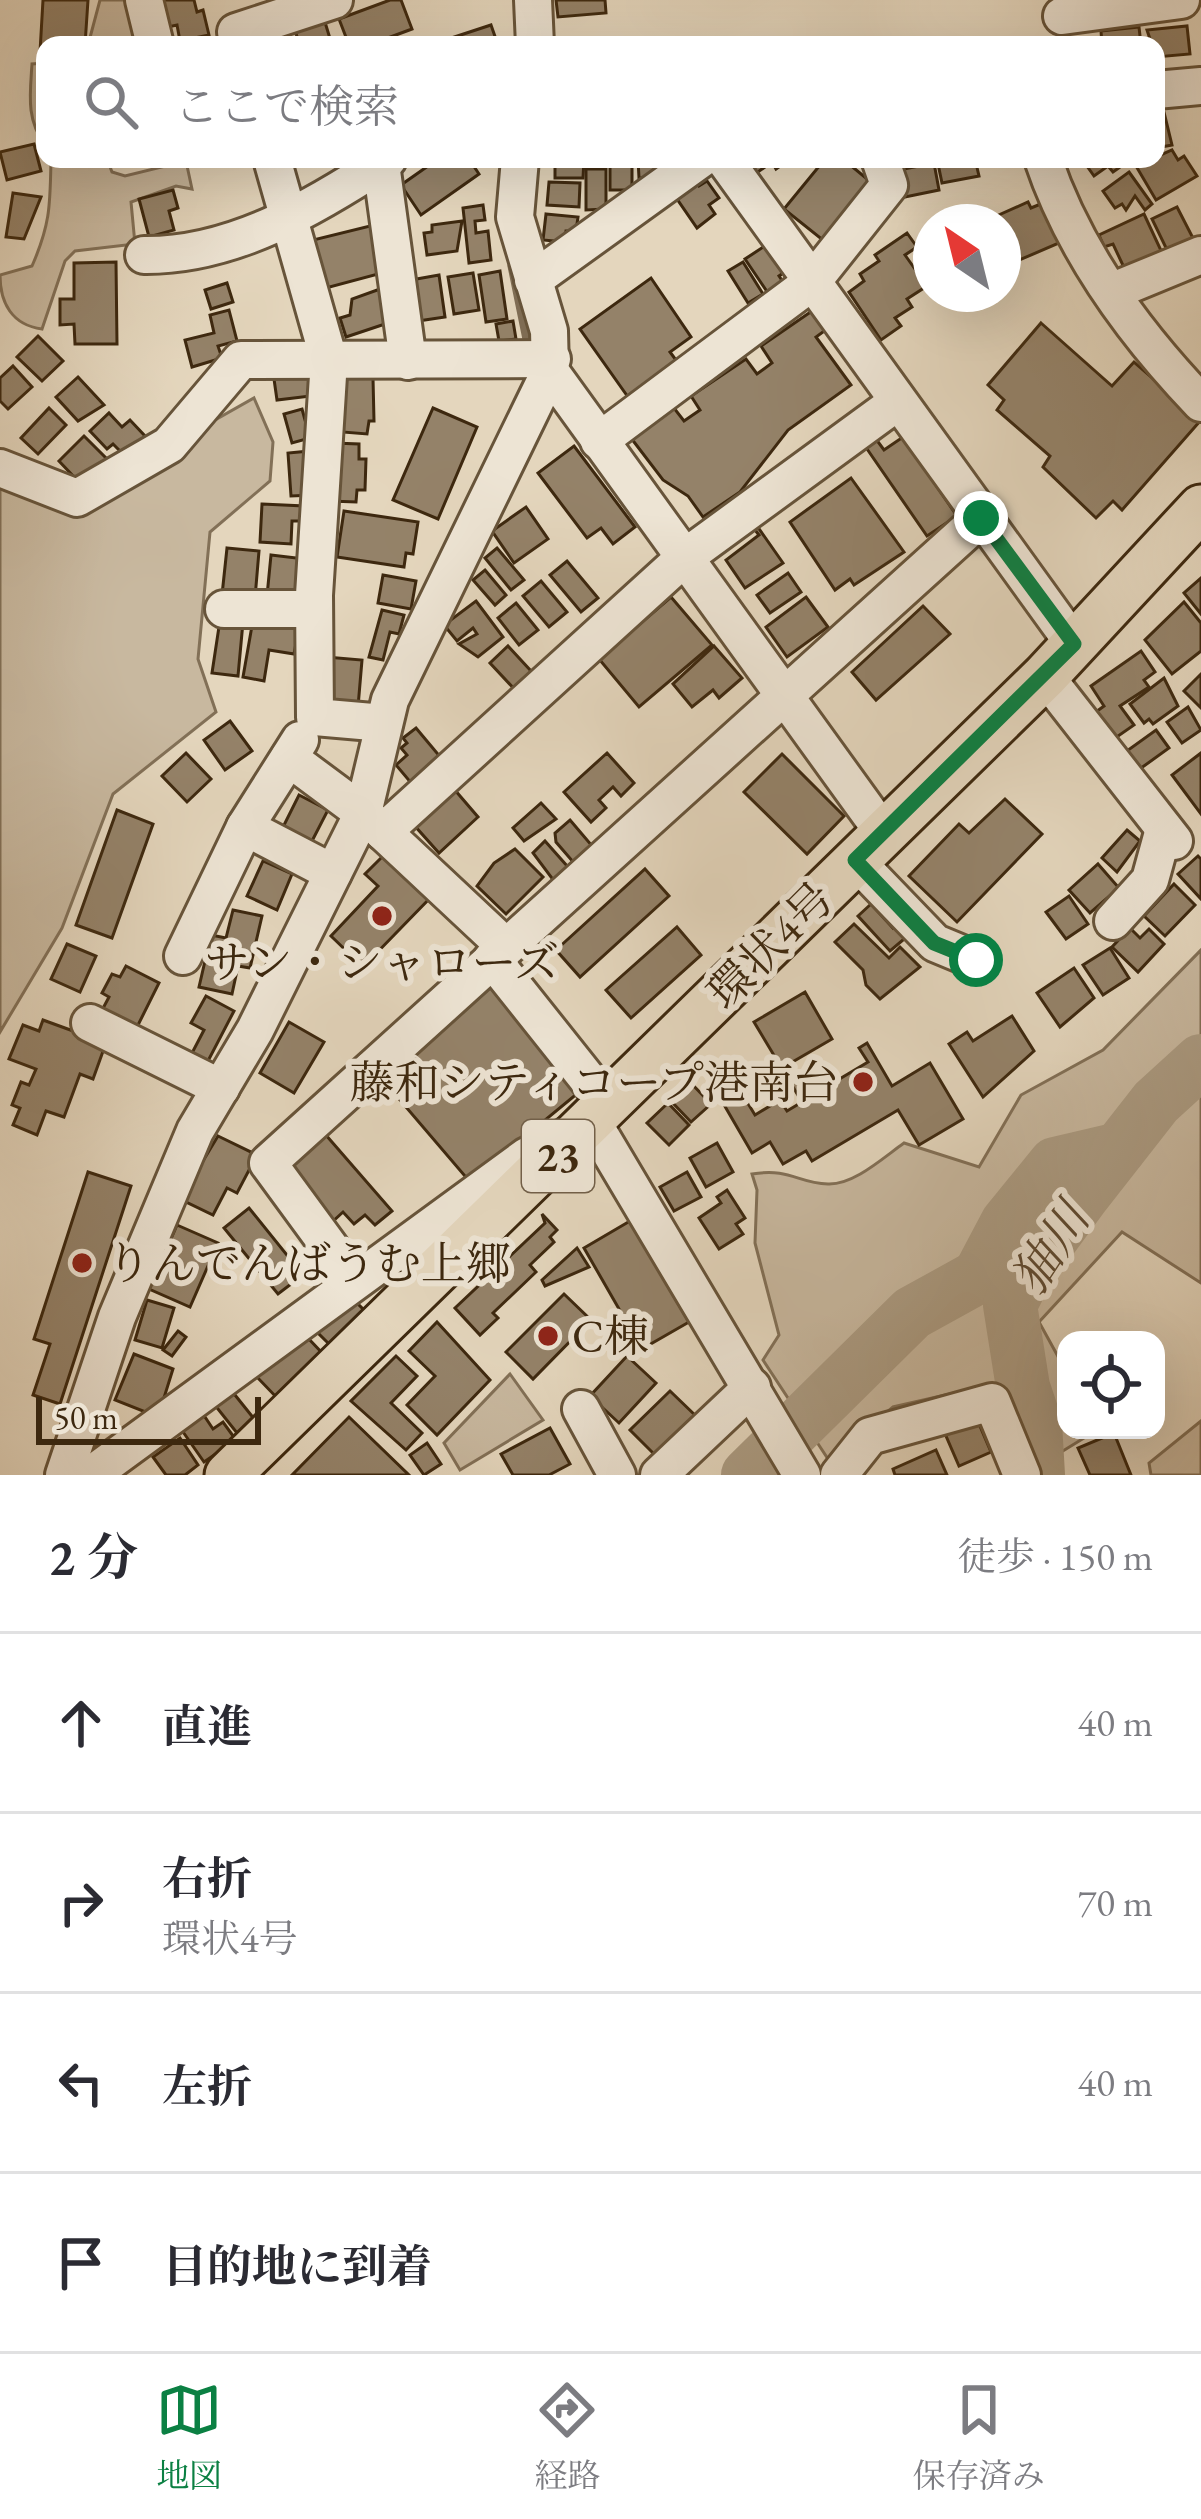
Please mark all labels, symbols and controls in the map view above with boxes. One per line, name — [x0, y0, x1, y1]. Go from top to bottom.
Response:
search box — [36, 36, 1165, 168]
icon: search — [78, 69, 144, 135]
text: ここで検索 — [174, 77, 399, 135]
north arrow — [913, 204, 1021, 312]
route end — [954, 491, 1008, 545]
street label: 環状4号 — [694, 869, 846, 1021]
marker: サン・シャローズ — [369, 903, 395, 929]
place label: サン・シャローズ — [205, 933, 559, 991]
route start — [949, 933, 1003, 987]
place label: 藤和シティコープ港南台 — [350, 1053, 839, 1111]
marker: 藤和シティコープ港南台 — [850, 1069, 876, 1095]
road number: 23 — [522, 1120, 594, 1192]
water label: 㹨川 — [998, 1187, 1105, 1305]
place label: りんでんばうむ上郷 — [106, 1234, 511, 1292]
marker: りんでんばうむ上郷 — [69, 1250, 95, 1276]
place label: C棟 — [572, 1307, 649, 1365]
marker: C棟 — [535, 1323, 561, 1349]
map controls — [1057, 1331, 1165, 1439]
button: locate — [1057, 1331, 1165, 1439]
scale bar — [36, 1391, 261, 1444]
text: 50 m — [54, 1396, 118, 1439]
text: 2 分 — [48, 1524, 138, 1590]
text: 徒歩 · 150 m — [957, 1531, 1153, 1582]
icon: ahead — [48, 1690, 114, 1756]
text: 直進 — [162, 1697, 252, 1755]
text: 40 m — [1077, 1697, 1153, 1748]
text: 右折 — [162, 1849, 252, 1907]
icon: right — [48, 1870, 114, 1936]
text: 70 m — [1077, 1877, 1153, 1928]
text: 環状4号 — [162, 1913, 298, 1964]
icon: left — [48, 2050, 114, 2116]
text: 左折 — [162, 2057, 252, 2115]
text: 40 m — [1077, 2057, 1153, 2108]
icon: arrive — [48, 2230, 114, 2296]
text: 目的地に到着 — [162, 2237, 432, 2295]
tab: 地図 — [156, 2377, 222, 2497]
tab: 経路 — [534, 2377, 600, 2497]
tab: 保存済み — [913, 2377, 1045, 2497]

